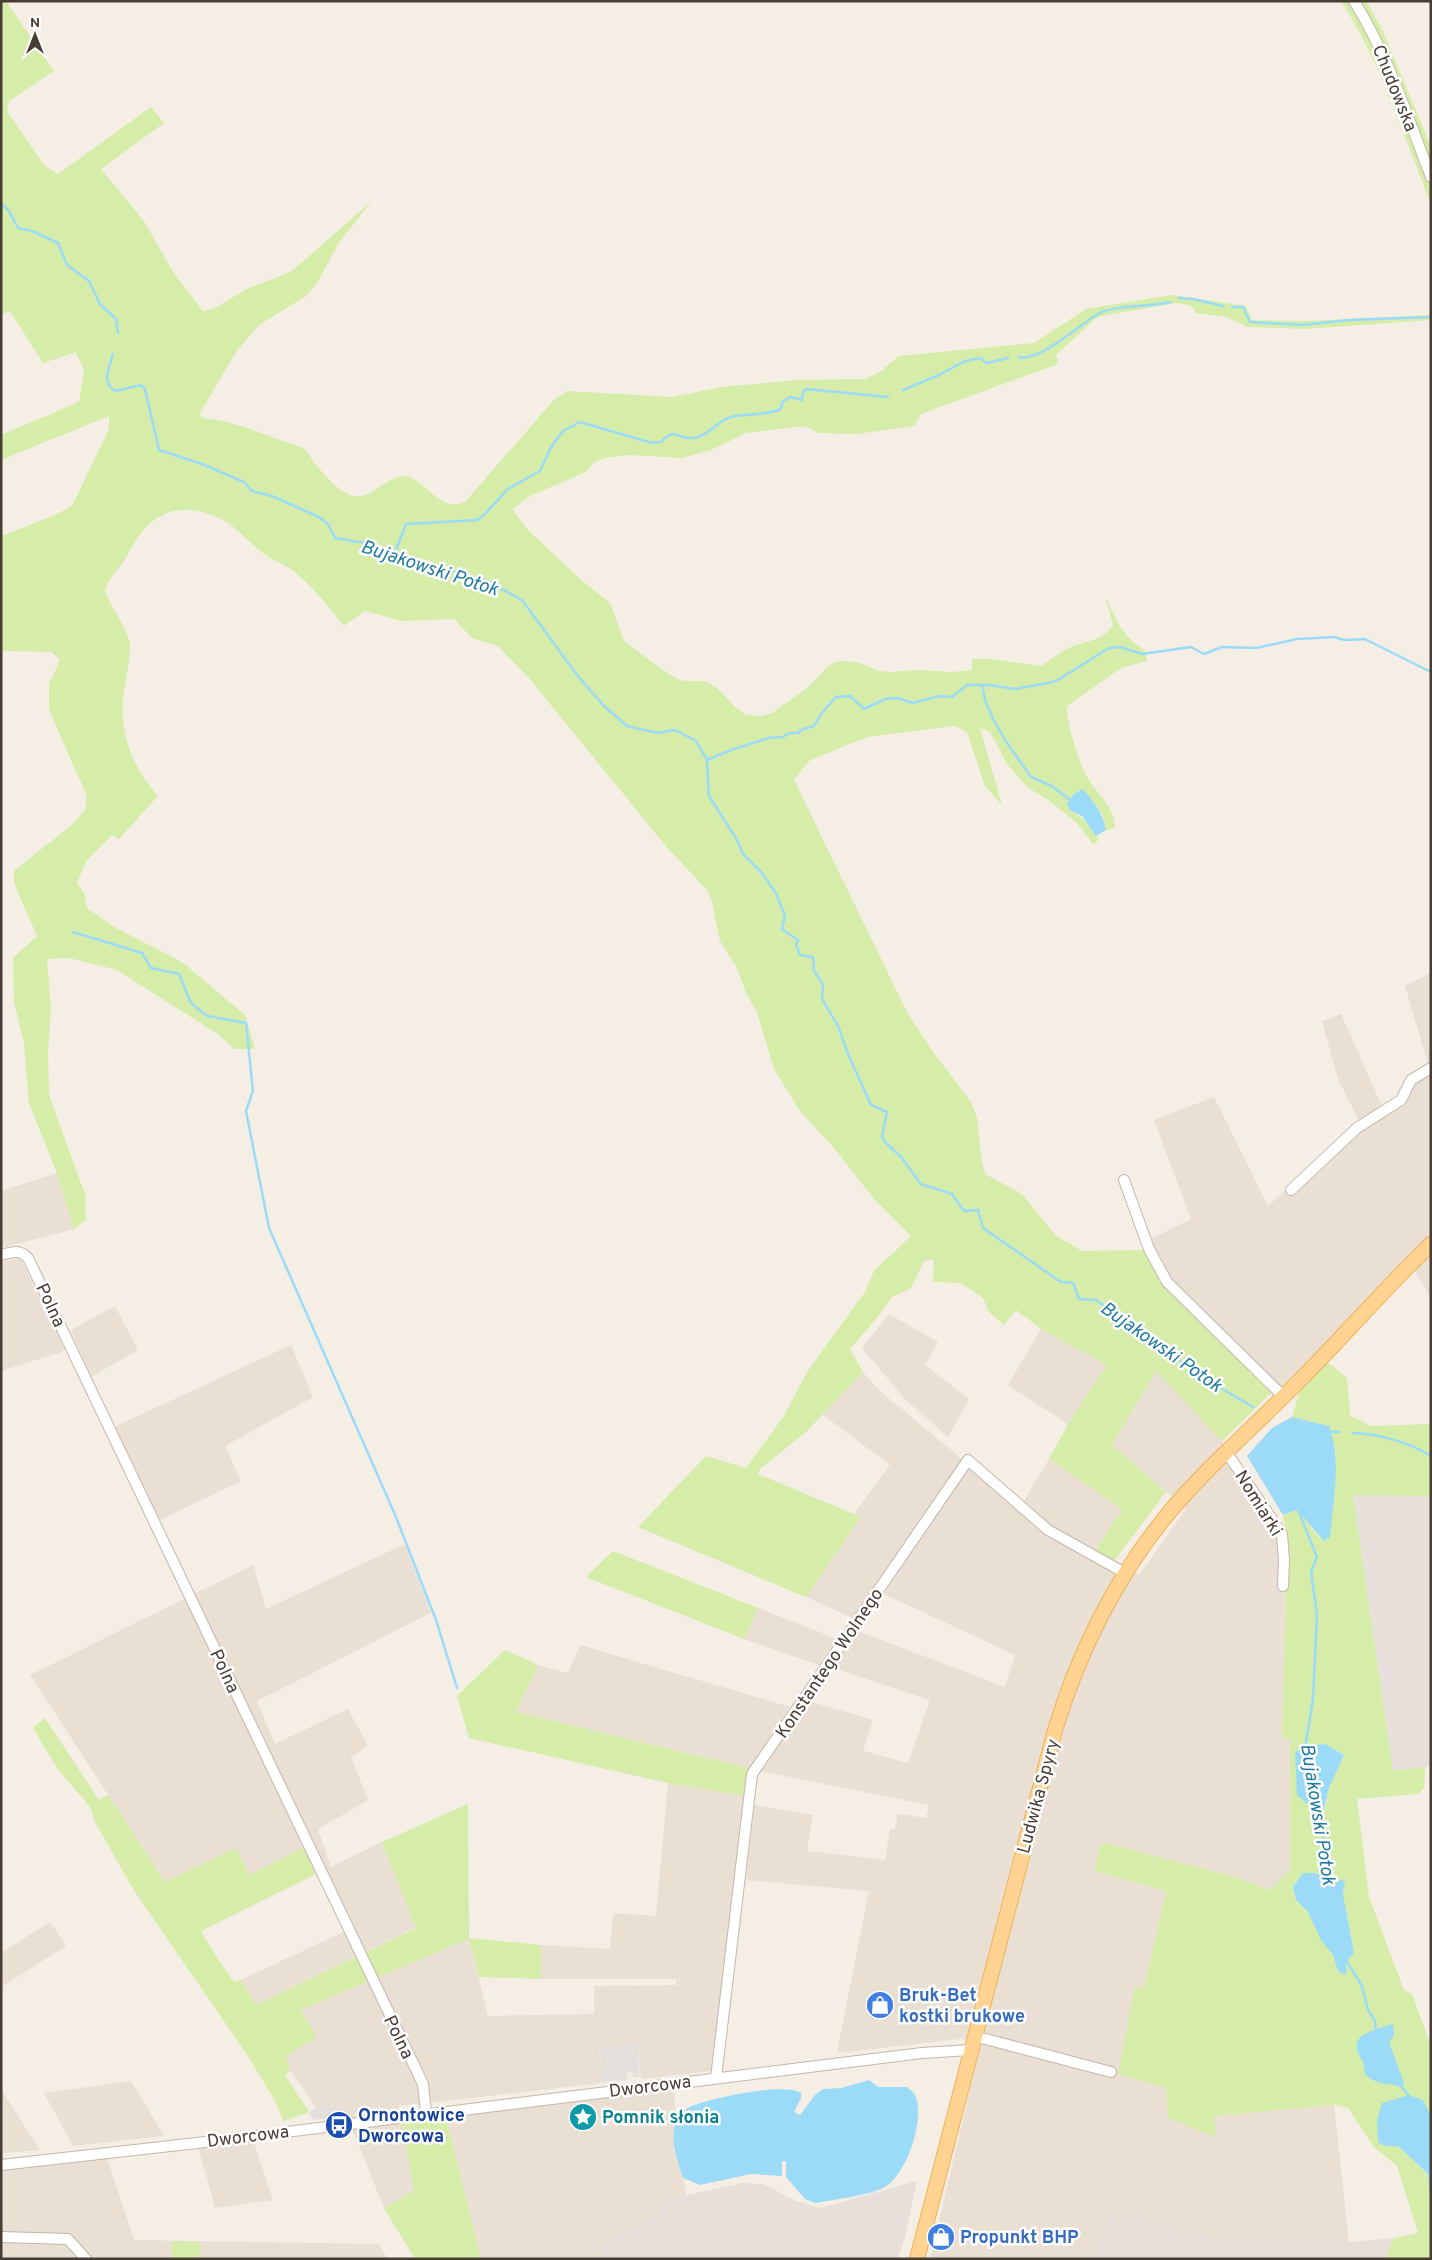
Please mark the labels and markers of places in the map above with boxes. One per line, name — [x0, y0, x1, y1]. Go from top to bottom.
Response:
place label: Bruk-Bet kostki brukowe — [899, 1985, 1025, 2029]
shop icon: Bruk-Bet kostki brukowe — [865, 1990, 895, 2020]
place icon: Pomnik słonia — [568, 2102, 598, 2132]
place label: Ornontowice Dworcowa — [358, 2105, 465, 2149]
place label: Pomnik słonia — [602, 2107, 719, 2130]
bus stop icon: Ornontowice Dworcowa — [324, 2110, 354, 2140]
shop icon: Propunkt BHP — [926, 2222, 956, 2252]
place label: Propunkt BHP — [960, 2227, 1079, 2250]

